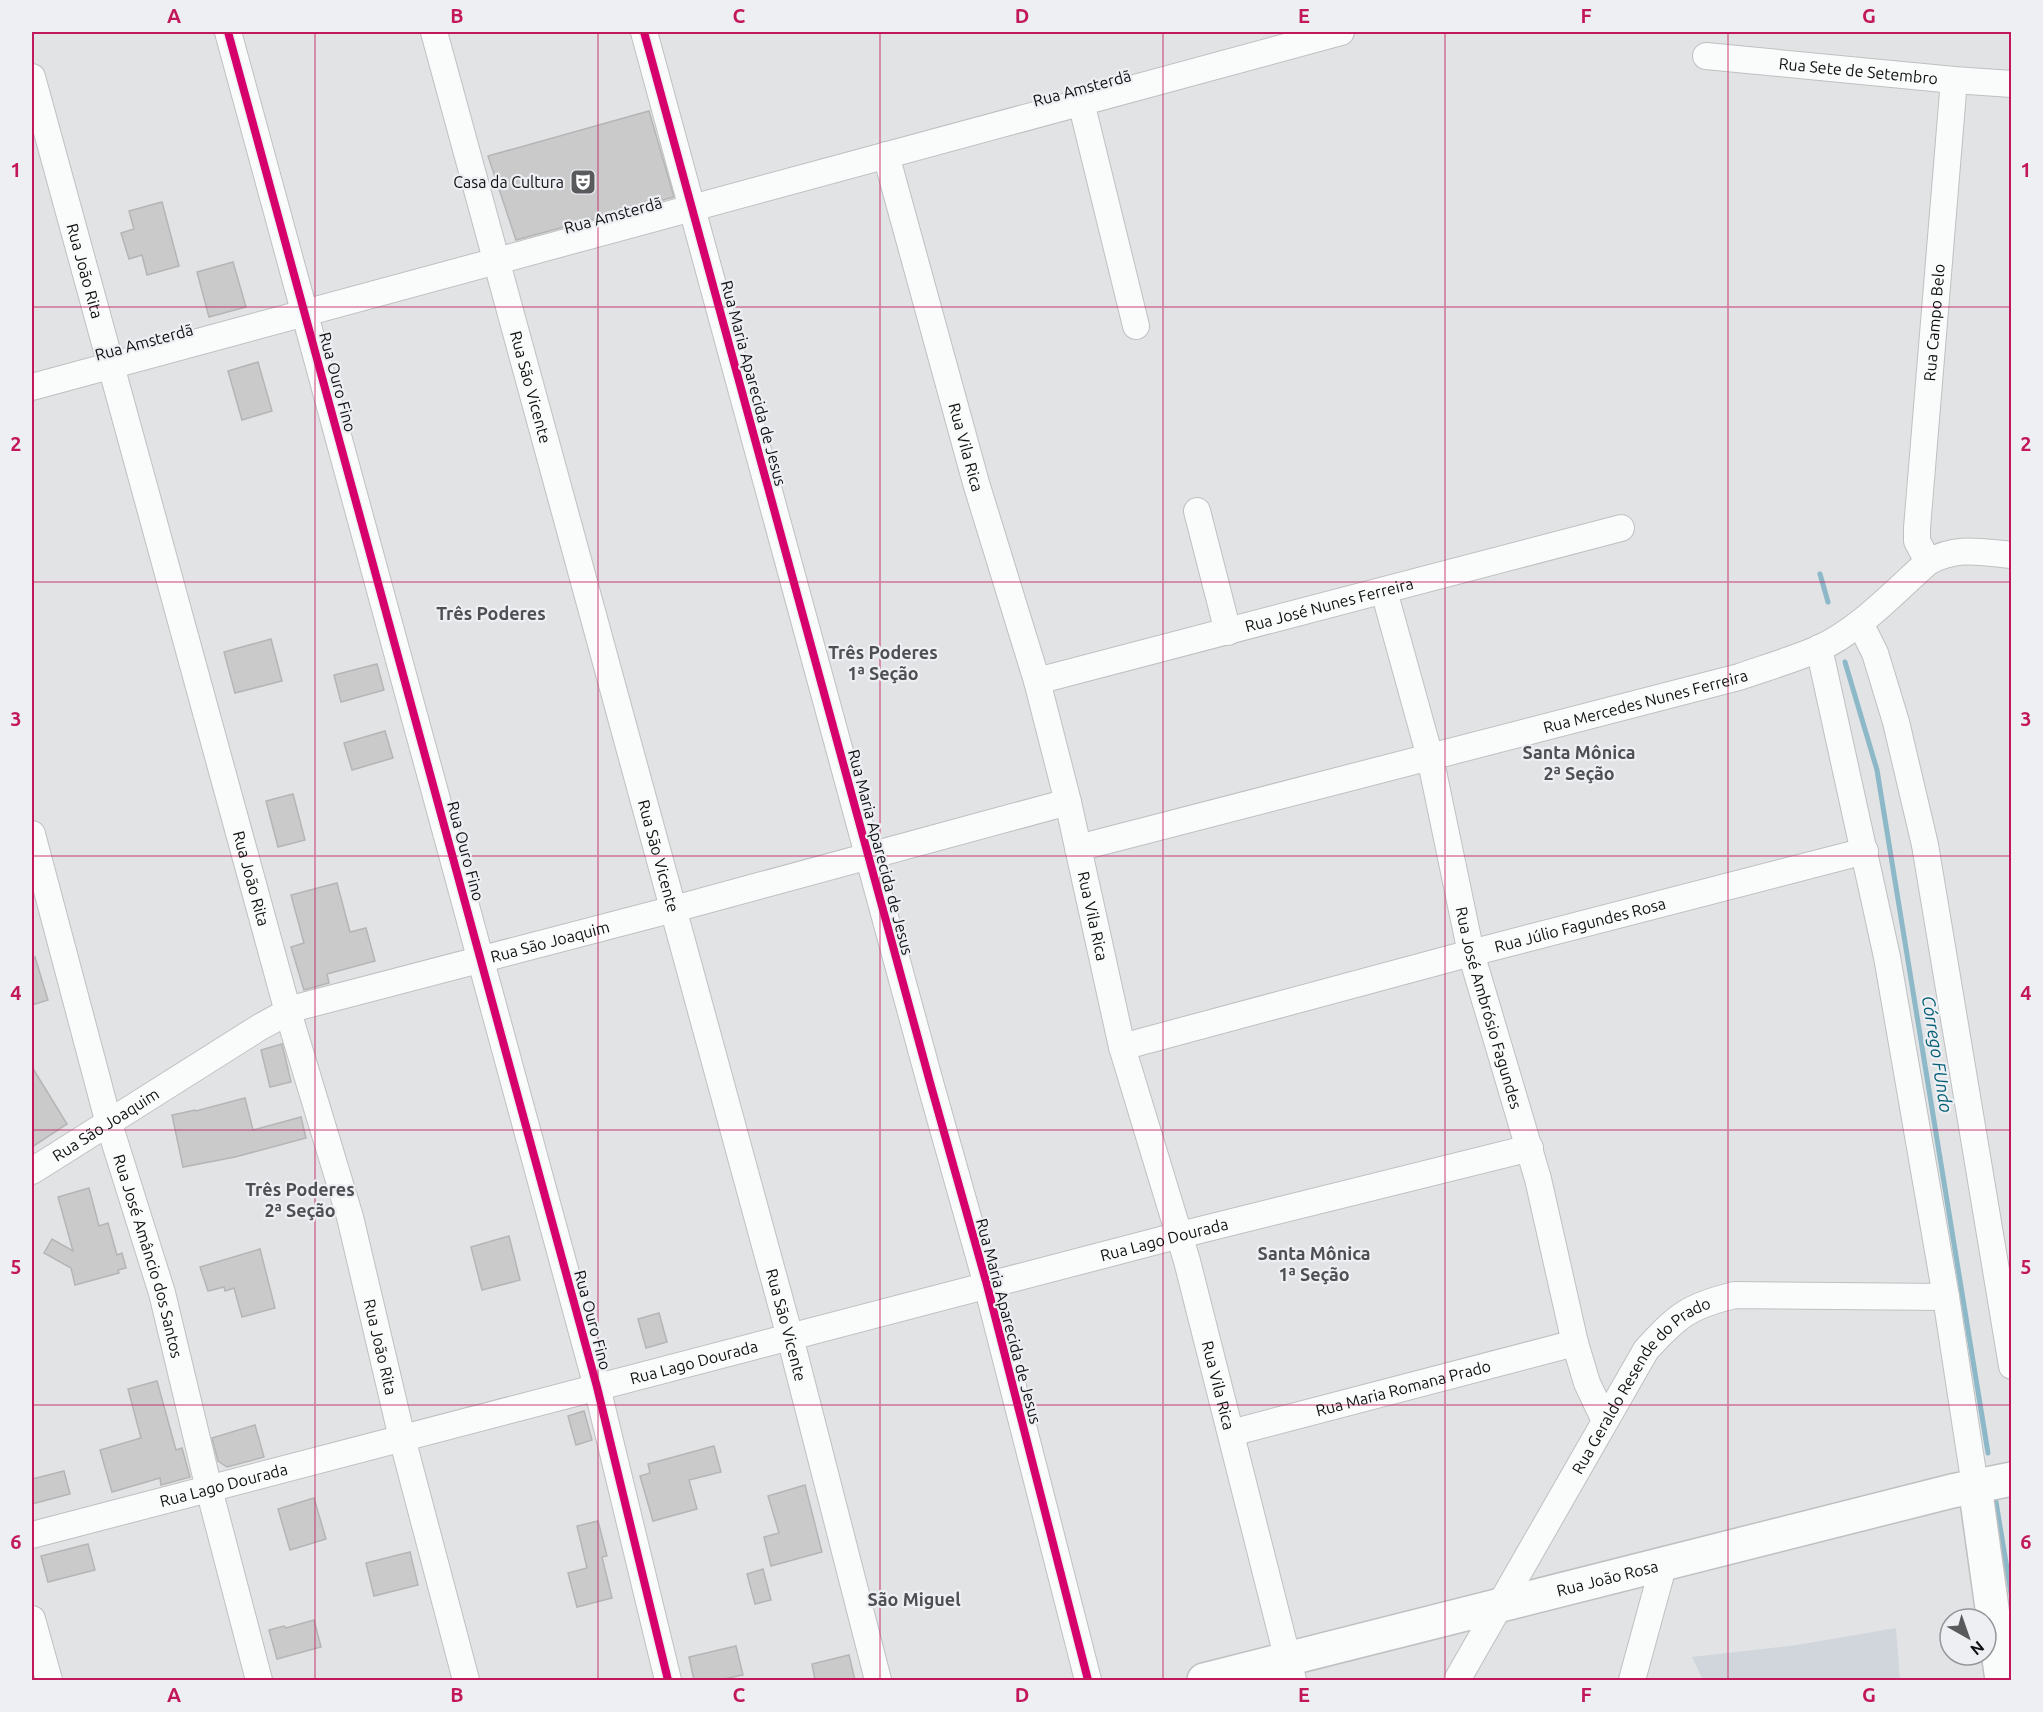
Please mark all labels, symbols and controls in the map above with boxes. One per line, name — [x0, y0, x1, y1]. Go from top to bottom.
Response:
text: A — [167, 4, 181, 27]
text: B — [450, 4, 464, 27]
text: C — [733, 4, 746, 27]
text: D — [1015, 4, 1029, 27]
text: E — [1298, 4, 1310, 27]
text: F — [1580, 4, 1592, 27]
text: G — [1862, 4, 1876, 27]
street label: Rua Sete de Setembro — [1778, 54, 1939, 87]
street label: Rua Amsterdã — [1031, 66, 1133, 110]
text: 1 — [10, 158, 22, 181]
text: 1 — [2020, 158, 2032, 181]
theatre icon: Casa da Cultura — [568, 167, 598, 197]
place label: Casa da Cultura — [453, 173, 564, 191]
street label: Rua Amsterdã — [562, 193, 664, 237]
street label: Rua João Rita — [63, 221, 107, 320]
street label: Rua Campo Belo — [1920, 263, 1948, 382]
street label: Rua Maria Aparecida de Jesus — [718, 278, 790, 488]
street label: Rua Amsterdã — [93, 320, 195, 364]
street label: Rua São Vicente — [507, 329, 555, 445]
street label: Rua Ouro Fino — [316, 330, 360, 434]
street label: Rua Vila Rica — [945, 401, 987, 494]
text: 2 — [10, 432, 22, 455]
text: 2 — [2020, 432, 2032, 455]
street label: Rua José Nunes Ferreira — [1243, 574, 1415, 635]
district label: Três Poderes — [436, 603, 546, 623]
district label: Três Poderes 1ª Seção — [828, 642, 938, 684]
street label: Rua Mercedes Nunes Ferreira — [1541, 666, 1750, 736]
text: 3 — [10, 707, 22, 730]
text: 3 — [2020, 707, 2032, 730]
district label: Santa Mônica 2ª Seção — [1523, 742, 1635, 784]
street label: Rua Maria Aparecida de Jesus — [845, 747, 917, 957]
street label: Rua São Vicente — [635, 798, 683, 914]
street label: Rua Ouro Fino — [444, 799, 488, 903]
street label: Rua João Rita — [230, 829, 273, 928]
street label: Rua Vila Rica — [1075, 870, 1112, 963]
street label: Rua Júlio Fagundes Rosa — [1493, 894, 1667, 956]
street label: Rua José Ambrósio Fagundes — [1453, 905, 1526, 1111]
street label: Rua São Joaquim — [488, 917, 611, 966]
text: 4 — [10, 981, 22, 1004]
text: 4 — [2020, 981, 2032, 1004]
water label: Córrego FUndo — [1919, 994, 1957, 1114]
street label: Rua São Joaquim — [49, 1084, 162, 1165]
street label: Rua José Amâncio dos Santos — [110, 1152, 186, 1360]
district label: Três Poderes 2ª Seção — [245, 1179, 355, 1221]
street label: Rua Lago Dourada — [1098, 1214, 1230, 1265]
street label: Rua Maria Aparecida de Jesus — [973, 1216, 1045, 1426]
district label: Santa Mônica 1ª Seção — [1258, 1243, 1370, 1285]
text: 5 — [10, 1255, 22, 1278]
text: 5 — [2020, 1255, 2032, 1278]
street label: Rua São Vicente — [763, 1267, 810, 1383]
street label: Rua Ouro Fino — [571, 1268, 615, 1372]
street label: Rua Geraldo Resende do Prado — [1568, 1294, 1713, 1477]
street label: Rua João Rita — [361, 1297, 401, 1397]
street label: Rua Lago Dourada — [628, 1337, 760, 1387]
street label: Rua Vila Rica — [1199, 1339, 1238, 1432]
street label: Rua Maria Romana Prado — [1314, 1356, 1493, 1419]
street label: Rua Lago Dourada — [158, 1460, 289, 1510]
text: 6 — [10, 1530, 22, 1553]
text: 6 — [2020, 1530, 2032, 1553]
street label: Rua João Rosa — [1555, 1557, 1660, 1600]
district label: São Miguel — [867, 1589, 961, 1609]
north arrow — [1938, 1607, 1998, 1667]
text: N — [1967, 1638, 1988, 1659]
text: A — [167, 1683, 181, 1706]
text: B — [450, 1683, 464, 1706]
text: C — [733, 1683, 746, 1706]
text: D — [1015, 1683, 1029, 1706]
text: E — [1298, 1683, 1310, 1706]
text: F — [1580, 1683, 1592, 1706]
text: G — [1862, 1683, 1876, 1706]

